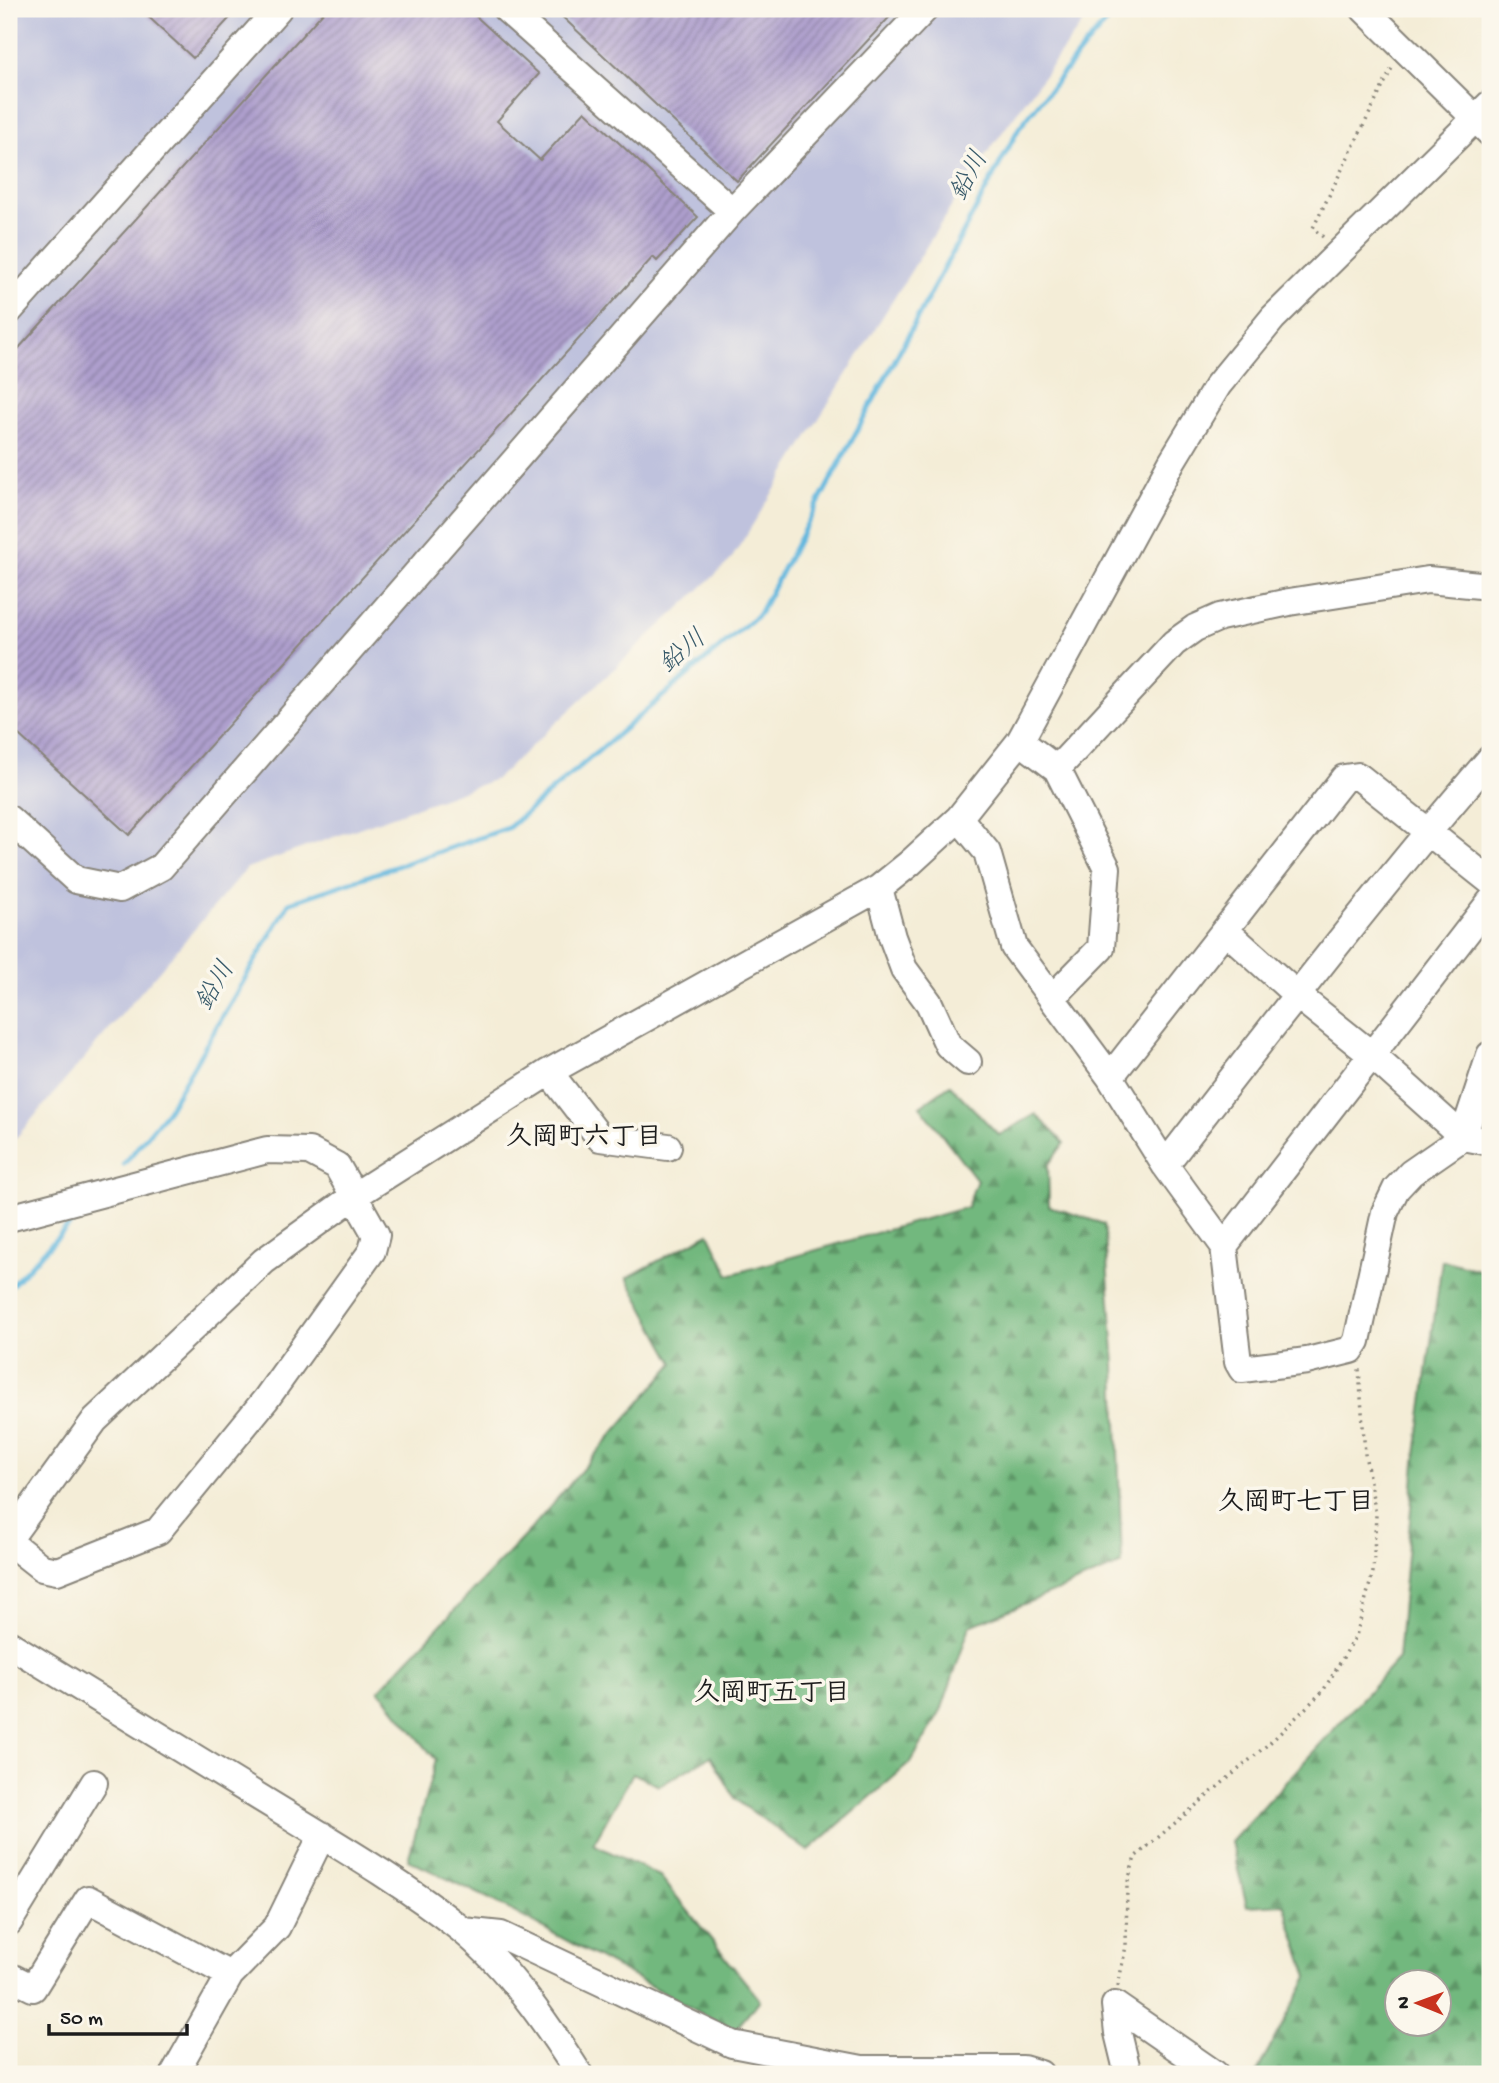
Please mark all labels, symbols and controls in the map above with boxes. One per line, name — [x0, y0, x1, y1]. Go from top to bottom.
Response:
water label: 鉛川 — [945, 147, 997, 207]
water label: 鉛川 — [654, 624, 714, 682]
water label: 鉛川 — [191, 957, 243, 1017]
district label: 久岡町六丁目 — [506, 1122, 662, 1155]
district label: 久岡町七丁目 — [1218, 1487, 1374, 1520]
district label: 久岡町五丁目 — [694, 1678, 850, 1711]
north arrow — [1384, 1968, 1454, 2038]
scale bar — [49, 1992, 187, 2036]
text: N — [1393, 1996, 1416, 2009]
text: 50 m — [60, 2008, 103, 2033]

